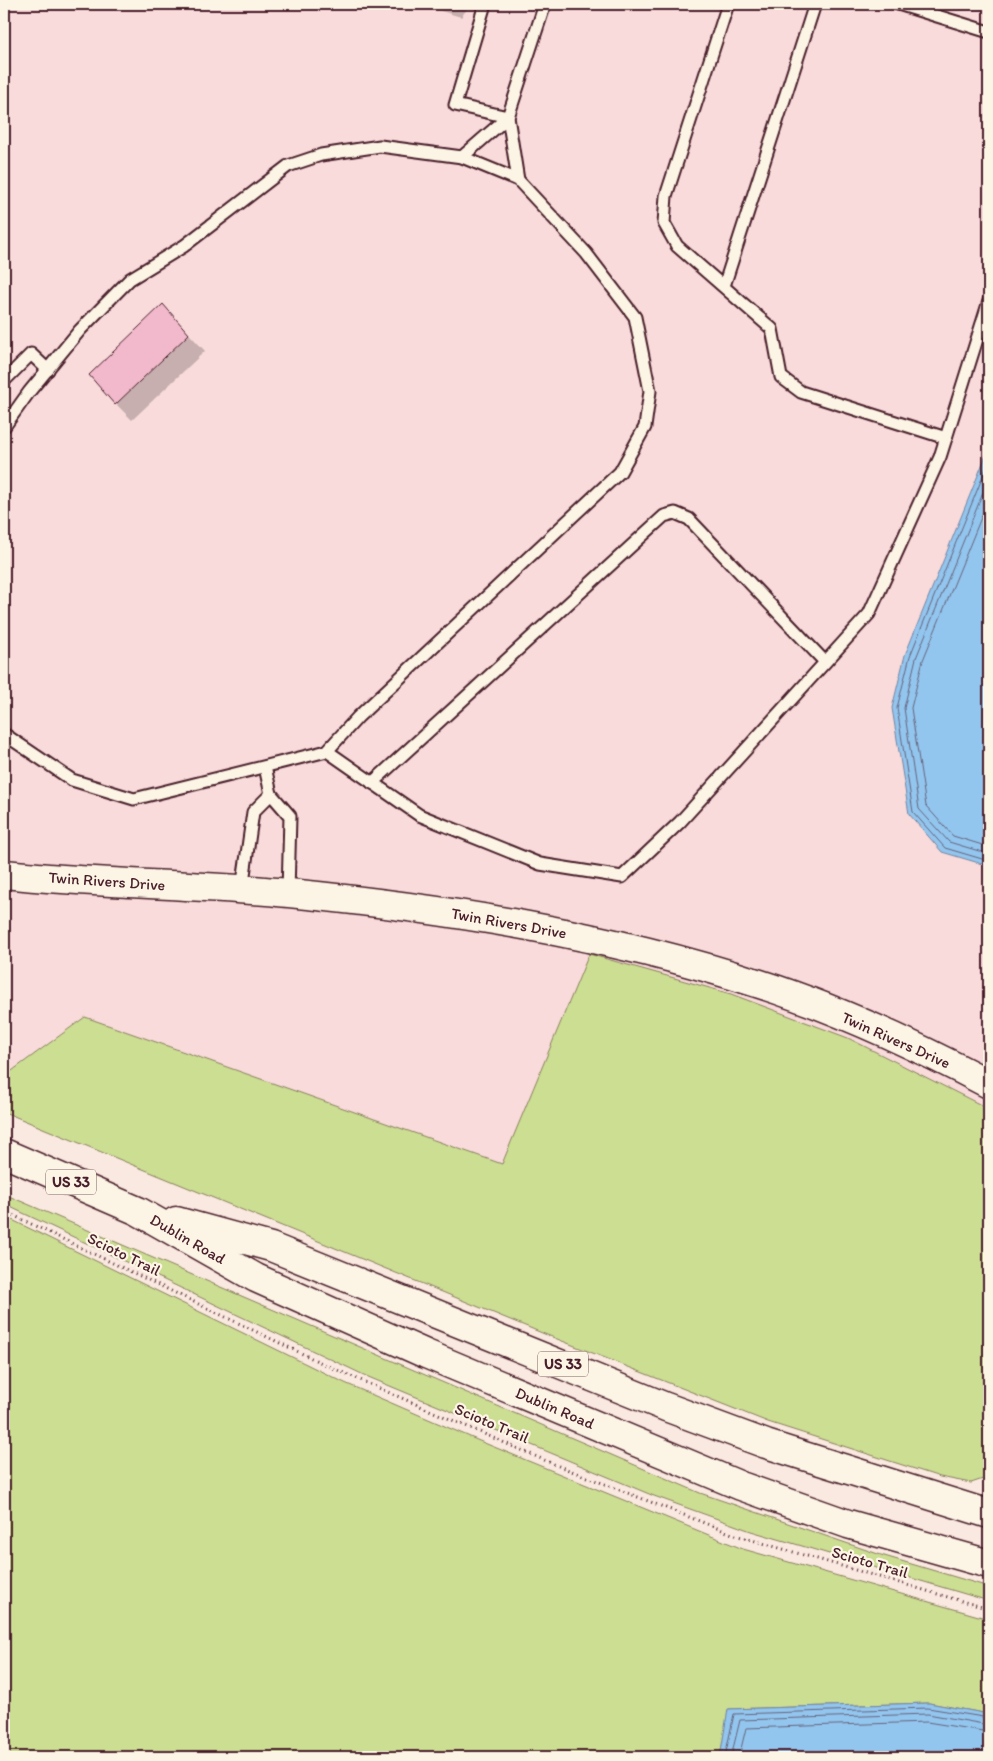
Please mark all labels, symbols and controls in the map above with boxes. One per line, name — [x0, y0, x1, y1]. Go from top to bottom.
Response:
street label: Twin Rivers Drive — [48, 867, 166, 895]
street label: Twin Rivers Drive — [450, 903, 568, 943]
street label: Twin Rivers Drive — [839, 1008, 953, 1072]
road number: US 33 — [46, 1170, 96, 1194]
street label: Dublin Road — [147, 1210, 229, 1268]
street label: Scioto Trail — [84, 1228, 164, 1280]
road number: US 33 — [538, 1352, 588, 1376]
street label: Dublin Road — [513, 1383, 598, 1433]
street label: Scioto Trail — [452, 1399, 532, 1447]
street label: Scioto Trail — [830, 1542, 911, 1582]

